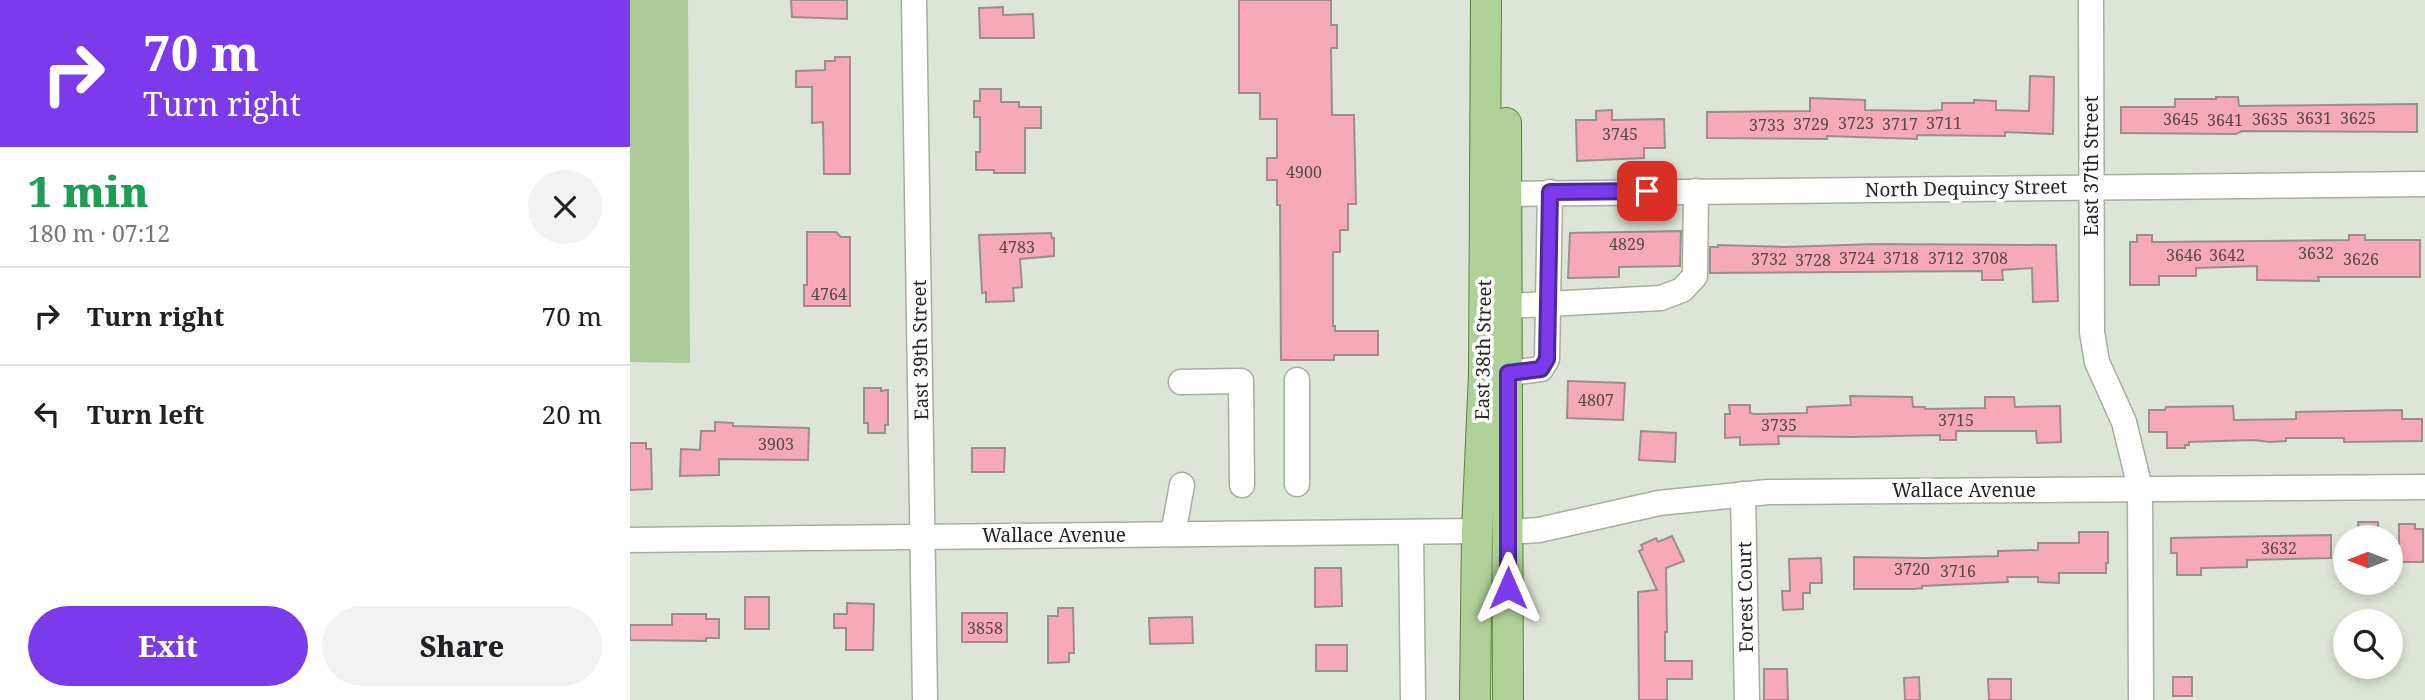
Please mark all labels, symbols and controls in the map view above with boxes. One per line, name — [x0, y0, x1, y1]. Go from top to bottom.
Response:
text: 70 m — [143, 19, 259, 85]
icon: right — [28, 28, 119, 119]
text: Turn right — [143, 82, 301, 125]
street label: East 37th Street — [2078, 95, 2104, 236]
house number: 3631 — [2296, 107, 2332, 129]
house number: 3625 — [2340, 107, 2376, 129]
house number: 3645 — [2163, 108, 2199, 130]
house number: 3635 — [2252, 108, 2288, 130]
house number: 3641 — [2207, 109, 2243, 131]
house number: 3723 — [1838, 112, 1874, 134]
house number: 3711 — [1926, 112, 1962, 134]
house number: 3729 — [1793, 113, 1829, 135]
house number: 3717 — [1882, 113, 1918, 135]
house number: 3733 — [1749, 114, 1785, 136]
house number: 3745 — [1602, 123, 1638, 145]
house number: 4900 — [1286, 161, 1322, 183]
pin — [1617, 161, 1677, 221]
text: 1 min — [28, 162, 149, 219]
button: close — [528, 170, 602, 244]
icon: arrive — [1628, 172, 1666, 210]
street label: North Dequincy Street — [1865, 173, 2068, 203]
text: 180 m · 07:12 — [28, 217, 170, 249]
house number: 4829 — [1609, 233, 1645, 255]
house number: 4783 — [999, 236, 1035, 258]
house number: 3632 — [2298, 242, 2334, 264]
house number: 3646 — [2166, 244, 2202, 266]
house number: 3642 — [2209, 244, 2245, 266]
house number: 3724 — [1839, 247, 1875, 269]
house number: 3718 — [1883, 247, 1919, 269]
house number: 3712 — [1928, 247, 1964, 269]
house number: 3708 — [1972, 247, 2008, 269]
house number: 3732 — [1751, 248, 1787, 270]
house number: 3626 — [2343, 248, 2379, 270]
house number: 3728 — [1795, 249, 1831, 271]
street label: East 39th Street — [906, 279, 934, 421]
street label: East 38th Street — [1469, 279, 1497, 421]
house number: 4764 — [811, 283, 847, 305]
icon: right — [28, 297, 66, 335]
text: Turn right — [87, 298, 224, 334]
text: 70 m — [542, 298, 602, 334]
house number: 4807 — [1578, 389, 1614, 411]
icon: left — [28, 395, 66, 433]
text: Turn left — [87, 396, 204, 432]
text: 20 m — [542, 396, 602, 432]
house number: 3715 — [1938, 409, 1974, 431]
house number: 3735 — [1761, 414, 1797, 436]
house number: 3903 — [758, 433, 794, 455]
street label: Wallace Avenue — [1892, 477, 2036, 503]
street label: Wallace Avenue — [982, 522, 1126, 548]
north arrow — [2333, 525, 2403, 595]
map controls — [2333, 525, 2403, 679]
house number: 3632 — [2261, 537, 2297, 559]
street label: Forest Court — [1731, 541, 1759, 653]
position arrow — [1471, 551, 1545, 625]
house number: 3720 — [1894, 558, 1930, 580]
house number: 3716 — [1940, 560, 1976, 582]
button: Exit — [28, 606, 308, 686]
button: Share — [322, 606, 602, 686]
button: search — [2333, 609, 2403, 679]
house number: 3858 — [967, 617, 1003, 639]

